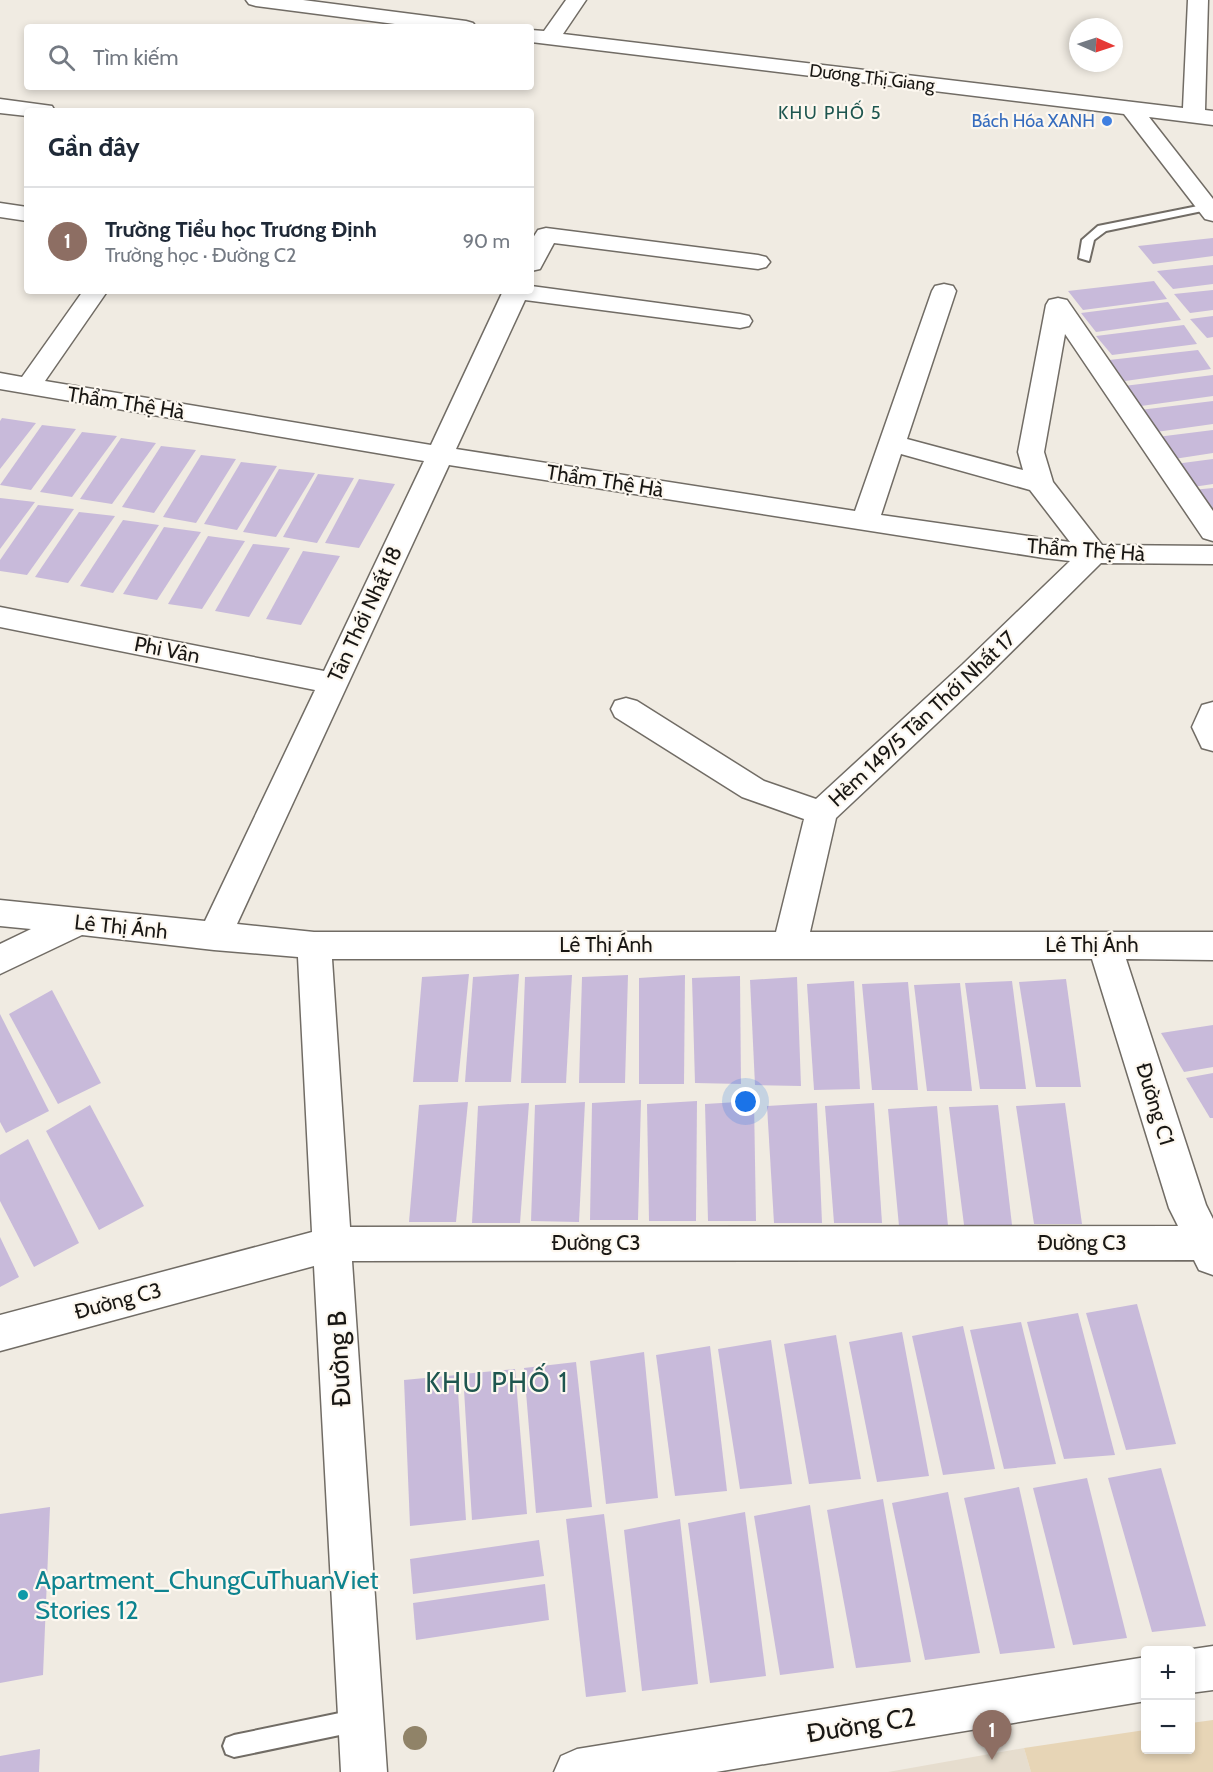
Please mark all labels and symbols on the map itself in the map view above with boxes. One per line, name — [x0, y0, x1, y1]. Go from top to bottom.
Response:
north arrow — [1069, 18, 1123, 72]
street label: Dương Thị Giang — [808, 59, 937, 97]
district label: KHU PHỐ 5 — [778, 100, 882, 124]
place label: Bách Hóa XANH — [971, 110, 1095, 132]
marker: Bách Hóa XANH — [1100, 114, 1114, 128]
street label: Thẩm Thệ Hà — [66, 381, 186, 424]
street label: Thẩm Thệ Hà — [545, 459, 665, 502]
street label: Thẩm Thệ Hà — [1026, 533, 1146, 566]
street label: Tân Thới Nhất 18 — [322, 542, 407, 686]
street label: Hẻm 149/5 Tân Thới Nhất 17 — [823, 625, 1021, 812]
street label: Phi Vân — [132, 631, 202, 668]
street label: Lê Thị Ánh — [73, 909, 169, 944]
street label: Lê Thị Ánh — [559, 932, 653, 957]
street label: Lê Thị Ánh — [1045, 932, 1139, 957]
street label: Đường C1 — [1131, 1060, 1180, 1148]
your location — [731, 1087, 760, 1116]
street label: Đường C3 — [551, 1230, 641, 1255]
street label: Đường C3 — [1037, 1230, 1127, 1255]
street label: Đường C3 — [72, 1277, 164, 1324]
street label: Đường B — [321, 1310, 357, 1408]
district label: KHU PHỐ 1 — [425, 1363, 569, 1399]
place label: Apartment_ChungCuThuanViet Stories 12 — [35, 1564, 379, 1626]
marker: Apartment_ChungCuThuanViet Stories 12 — [16, 1588, 30, 1602]
street label: Đường C2 — [804, 1701, 918, 1749]
pin: 1 — [972, 1710, 1012, 1760]

